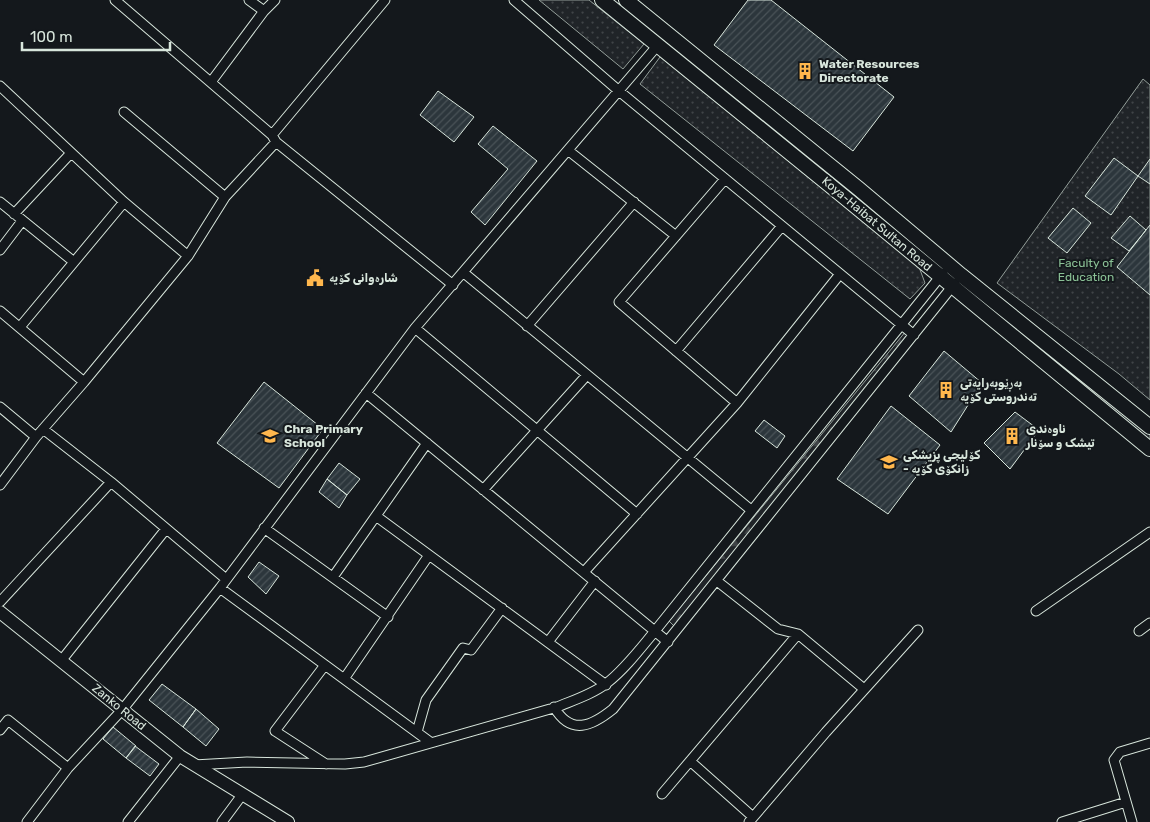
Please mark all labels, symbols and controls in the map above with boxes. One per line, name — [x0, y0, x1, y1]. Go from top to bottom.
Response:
scale bar — [22, 20, 170, 52]
text: 100 m — [30, 28, 72, 46]
place label: Water Resources Directorate — [819, 57, 920, 85]
building icon: Water Resources Directorate — [795, 61, 815, 81]
street label: Koya-Haibat Sultan Road — [819, 174, 935, 274]
park label: Faculty of Education — [1058, 256, 1114, 284]
public building icon: شارەوانی کۆیە — [305, 268, 325, 288]
place label: شارەوانی کۆیە — [329, 271, 398, 285]
place label: بەڕێوبەرایەتی تەندروستی کۆیە — [960, 376, 1037, 404]
building icon: بەڕێوبەرایەتی تەندروستی کۆیە — [936, 380, 956, 400]
place label: Chra Primary School — [284, 422, 363, 450]
place label: ناوەندی تیشک و سۆنار — [1025, 422, 1095, 450]
school or university icon: Chra Primary School — [260, 426, 280, 446]
building icon: ناوەندی تیشک و سۆنار — [1002, 426, 1022, 446]
place label: کۆلیجی پزیشکی - زانکۆی کۆیە — [903, 448, 980, 476]
school or university icon: کۆلیجی پزیشکی - زانکۆی کۆیە — [879, 452, 899, 472]
street label: Zanko Road — [89, 681, 149, 733]

